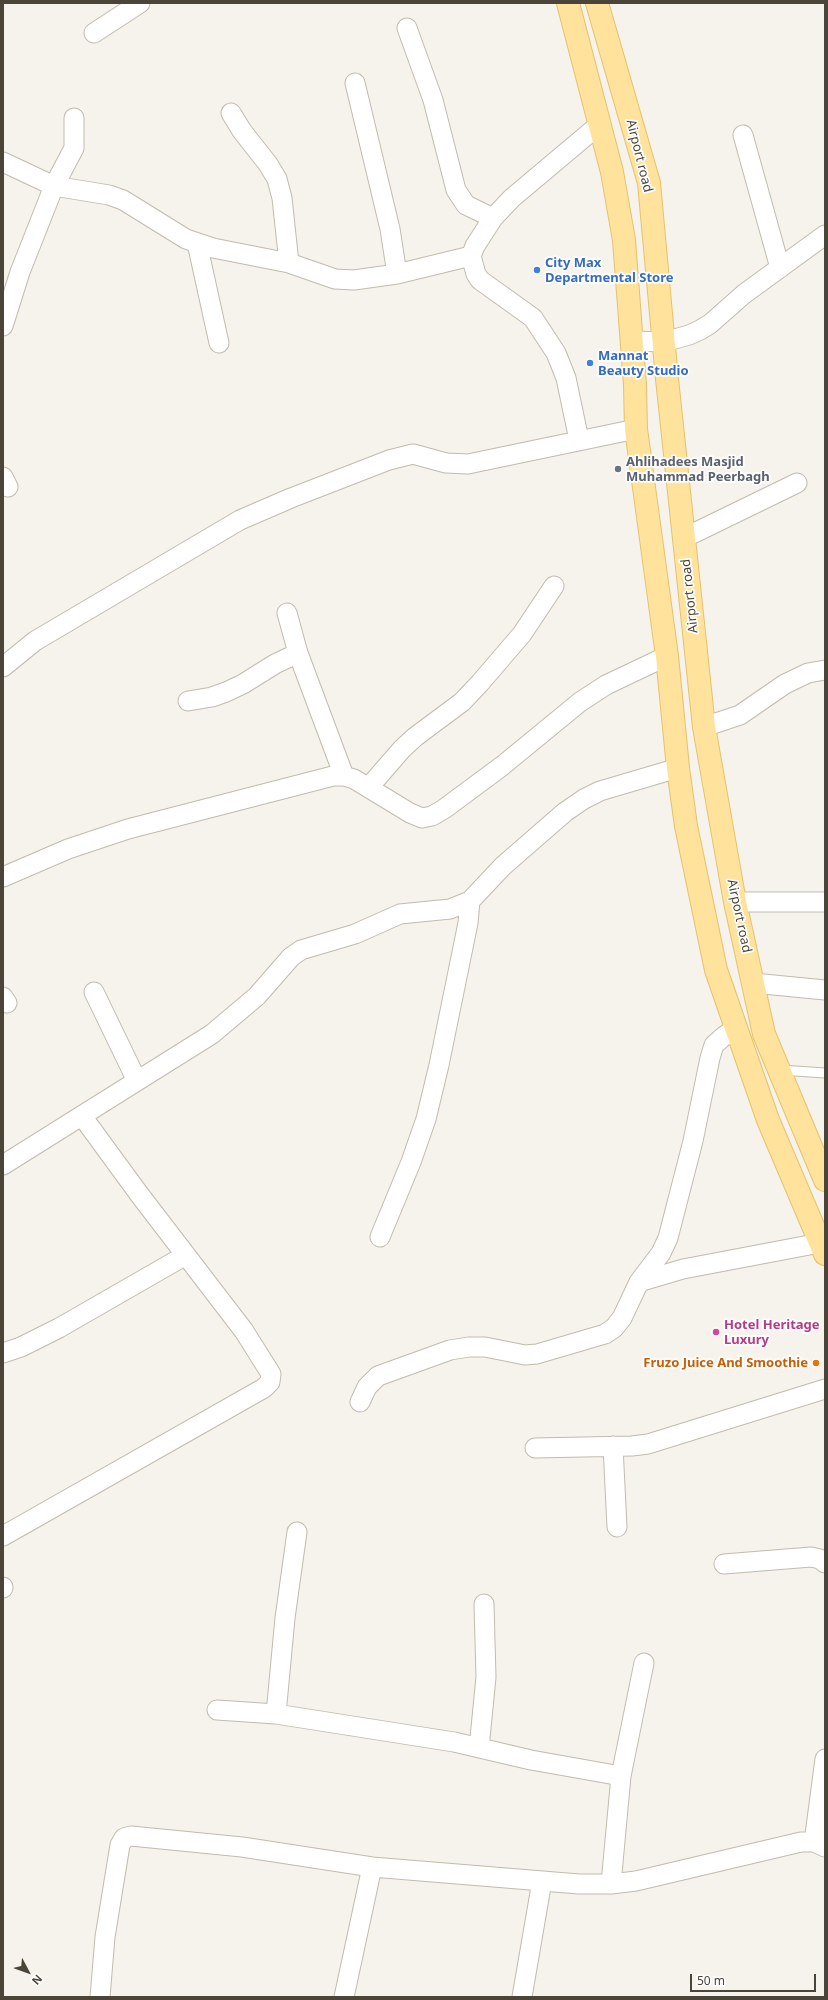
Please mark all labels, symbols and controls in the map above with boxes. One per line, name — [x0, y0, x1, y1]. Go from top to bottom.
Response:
street label: Airport road — [622, 118, 656, 194]
place label: City Max Departmental Store — [545, 255, 674, 286]
marker: City Max Departmental Store — [532, 265, 542, 275]
place label: Mannat Beauty Studio — [598, 348, 689, 379]
marker: Mannat Beauty Studio — [585, 358, 595, 368]
place label: Ahlihadees Masjid Muhammad Peerbagh — [626, 454, 770, 485]
marker: Ahlihadees Masjid Muhammad Peerbagh — [613, 464, 623, 474]
street label: Airport road — [678, 558, 702, 634]
street label: Airport road — [724, 878, 754, 954]
place label: Hotel Heritage Luxury — [724, 1317, 820, 1348]
marker: Hotel Heritage Luxury — [711, 1327, 721, 1337]
place label: Fruzo Juice And Smoothie — [643, 1355, 808, 1371]
marker: Fruzo Juice And Smoothie — [811, 1358, 821, 1368]
north arrow — [8, 1952, 48, 1992]
scale bar — [692, 1966, 818, 1992]
text: N — [29, 1972, 46, 1988]
text: 50 m — [697, 1972, 725, 1989]

